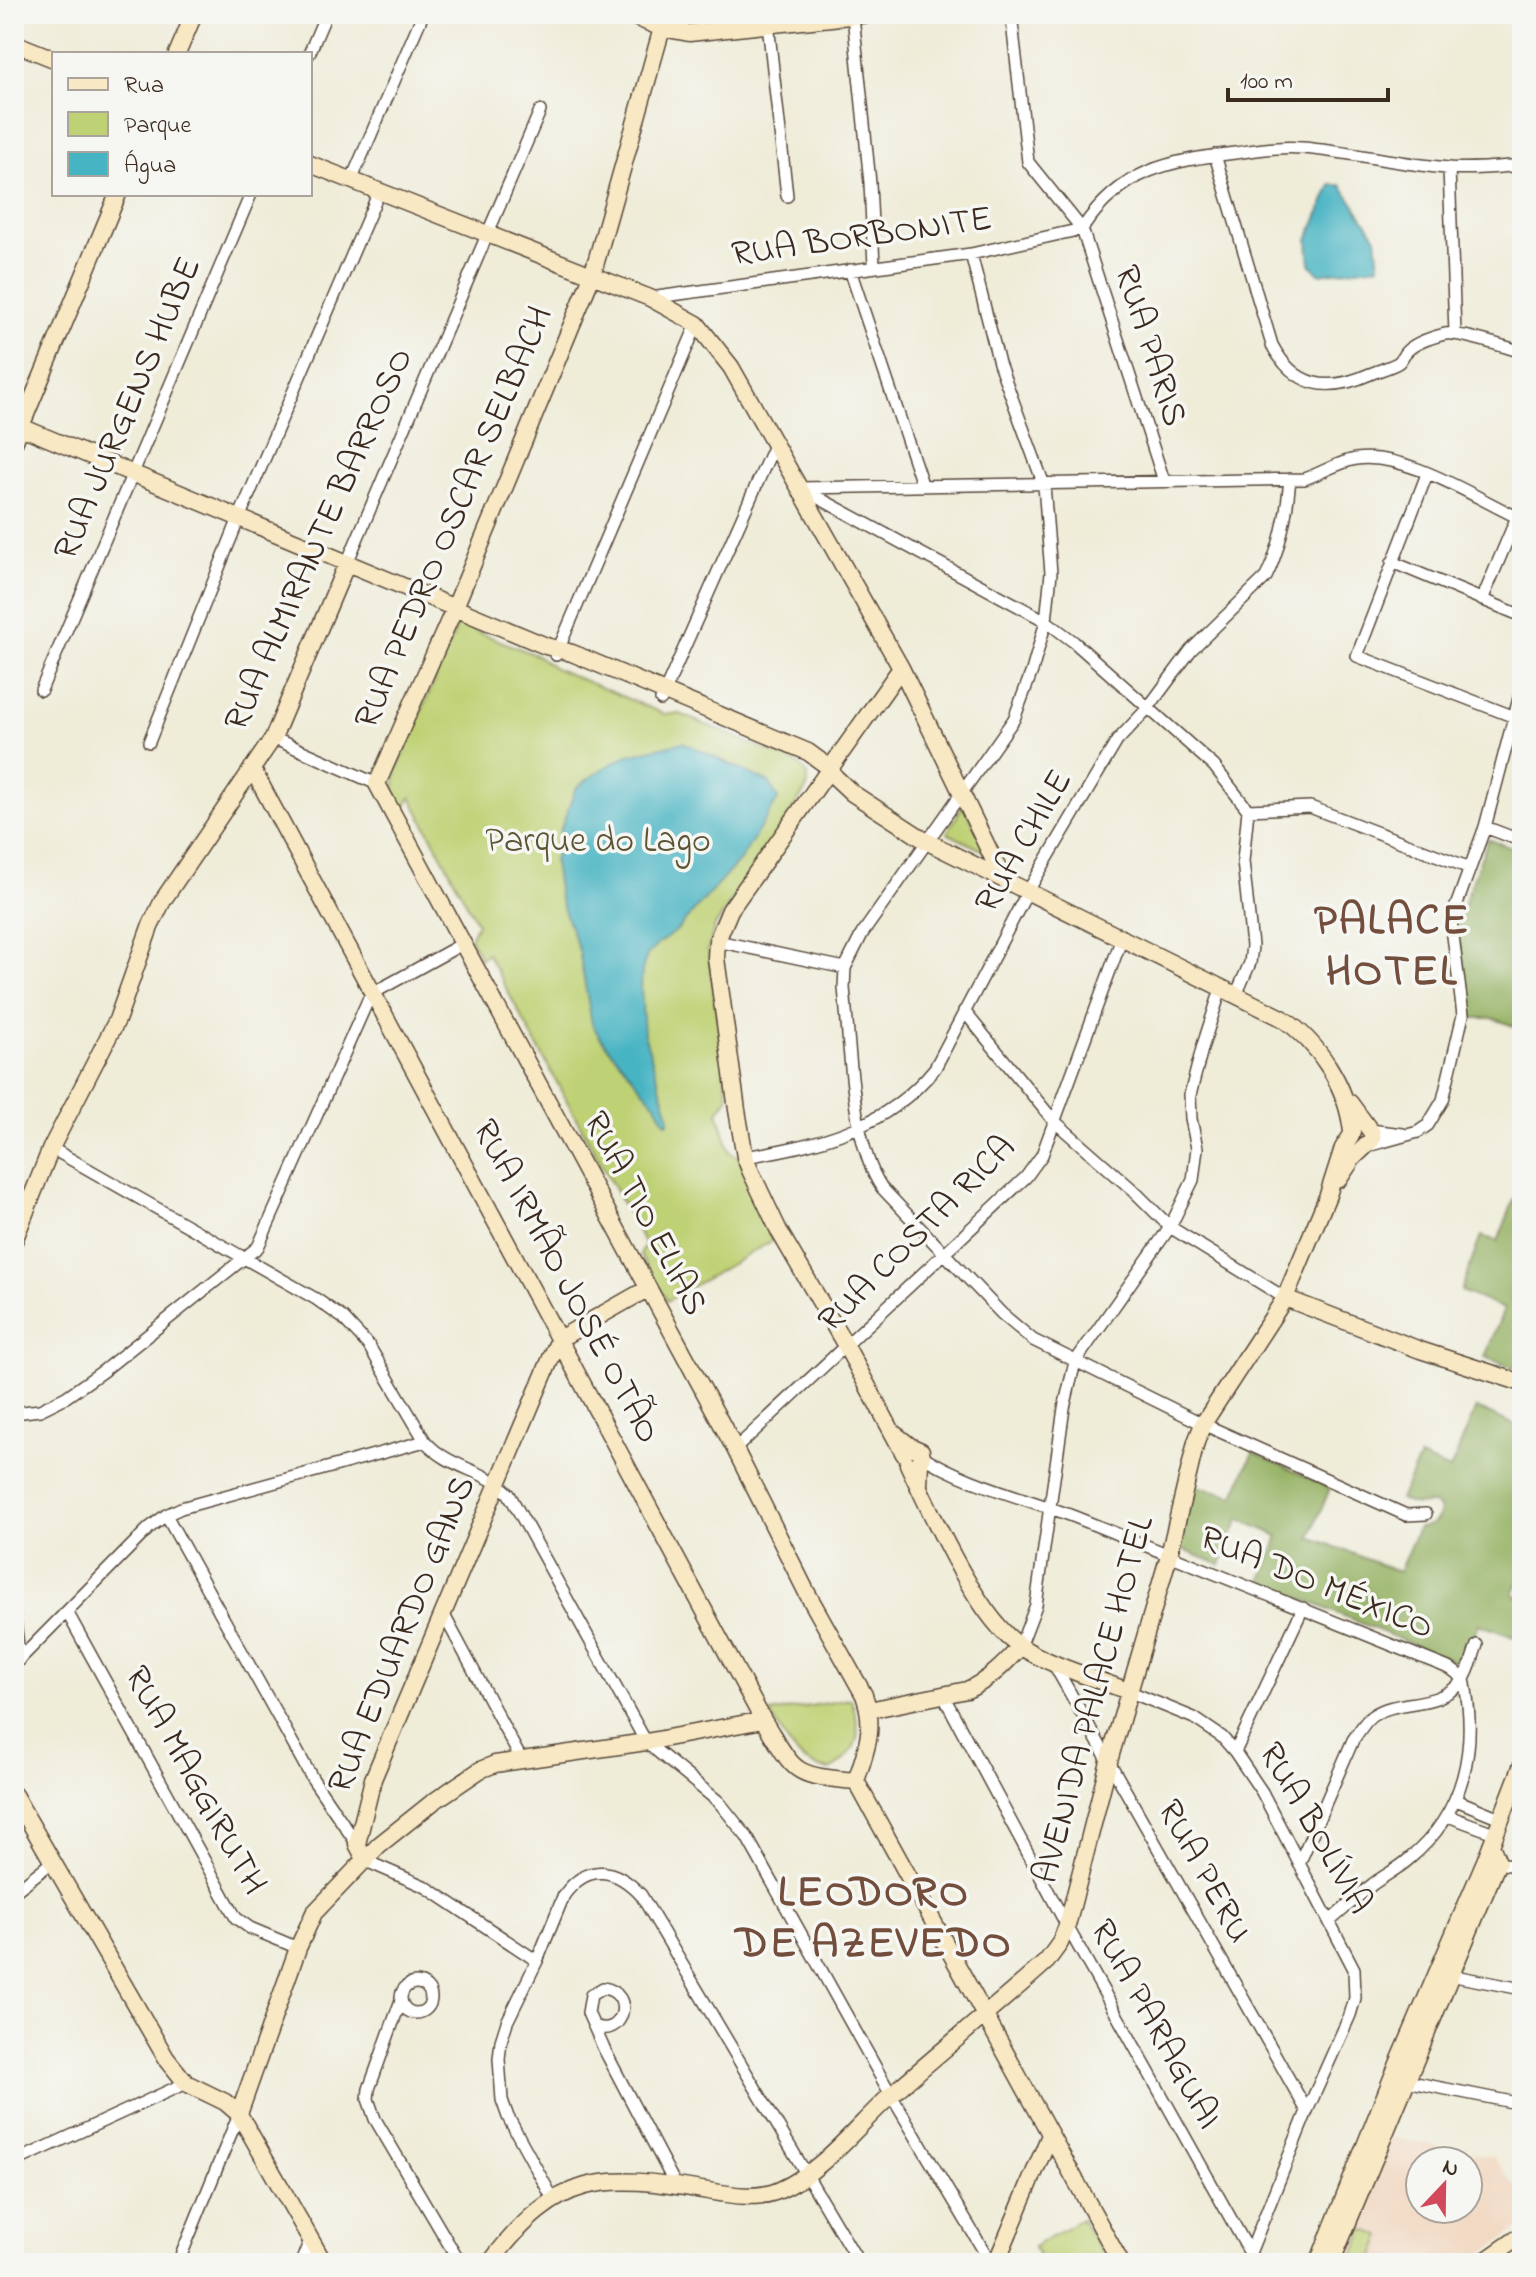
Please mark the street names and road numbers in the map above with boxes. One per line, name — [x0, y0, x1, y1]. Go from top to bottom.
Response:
street label: RUA BORBONITE — [728, 193, 996, 283]
street label: RUA JURGENS HUBE — [41, 249, 217, 569]
street label: RUA PARIS — [1098, 259, 1200, 433]
street label: RUA PEDRO OSCAR SELBACH — [342, 298, 568, 738]
street label: RUA ALMIRANTE BARROSO — [212, 340, 428, 740]
street label: RUA CHILE — [963, 760, 1087, 924]
street label: RUA TIO ELIAS — [568, 1102, 720, 1326]
street label: RUA IRMÃO JOSÉ OTÃO — [457, 1110, 673, 1454]
street label: RUA COSTA RICA — [807, 1124, 1029, 1346]
street label: RUA EDUARDO GANS — [315, 1468, 491, 1802]
street label: AVENIDA PALACE HOTEL — [1020, 1510, 1170, 1890]
street label: RUA DO MÉXICO — [1191, 1513, 1441, 1655]
street label: RUA MAGGIRUTH — [109, 1657, 279, 1905]
street label: RUA BOLÍVIA — [1243, 1733, 1385, 1925]
street label: RUA PERU — [1142, 1790, 1264, 1954]
street label: RUA PARAGUAI — [1074, 1910, 1234, 2140]

